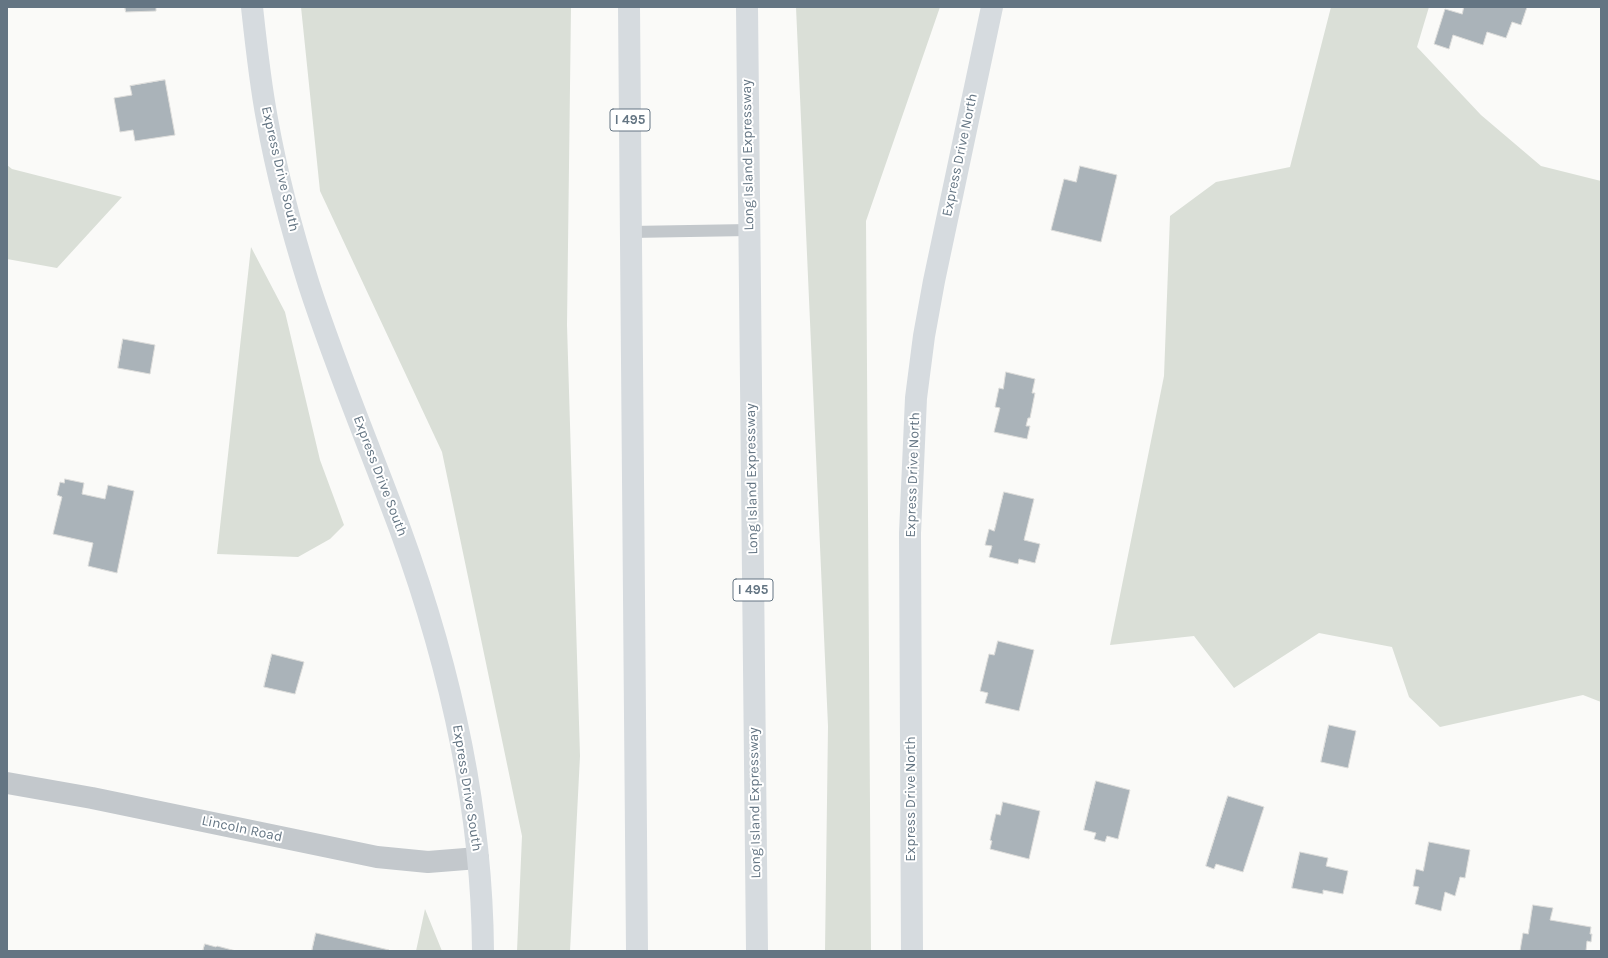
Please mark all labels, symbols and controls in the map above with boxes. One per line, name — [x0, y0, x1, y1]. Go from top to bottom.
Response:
street label: Long Island Expressway — [738, 79, 758, 231]
street label: Express Drive North — [939, 92, 981, 218]
street label: Express Drive South — [257, 105, 303, 233]
road number: I 495 — [610, 109, 650, 131]
street label: Long Island Expressway — [742, 403, 762, 555]
street label: Express Drive North — [902, 412, 924, 538]
street label: Express Drive South — [349, 413, 411, 539]
road number: I 495 — [733, 579, 773, 601]
street label: Express Drive South — [449, 724, 485, 852]
street label: Long Island Expressway — [745, 727, 765, 879]
street label: Express Drive North — [903, 736, 919, 862]
street label: Lincoln Road — [200, 812, 284, 846]

